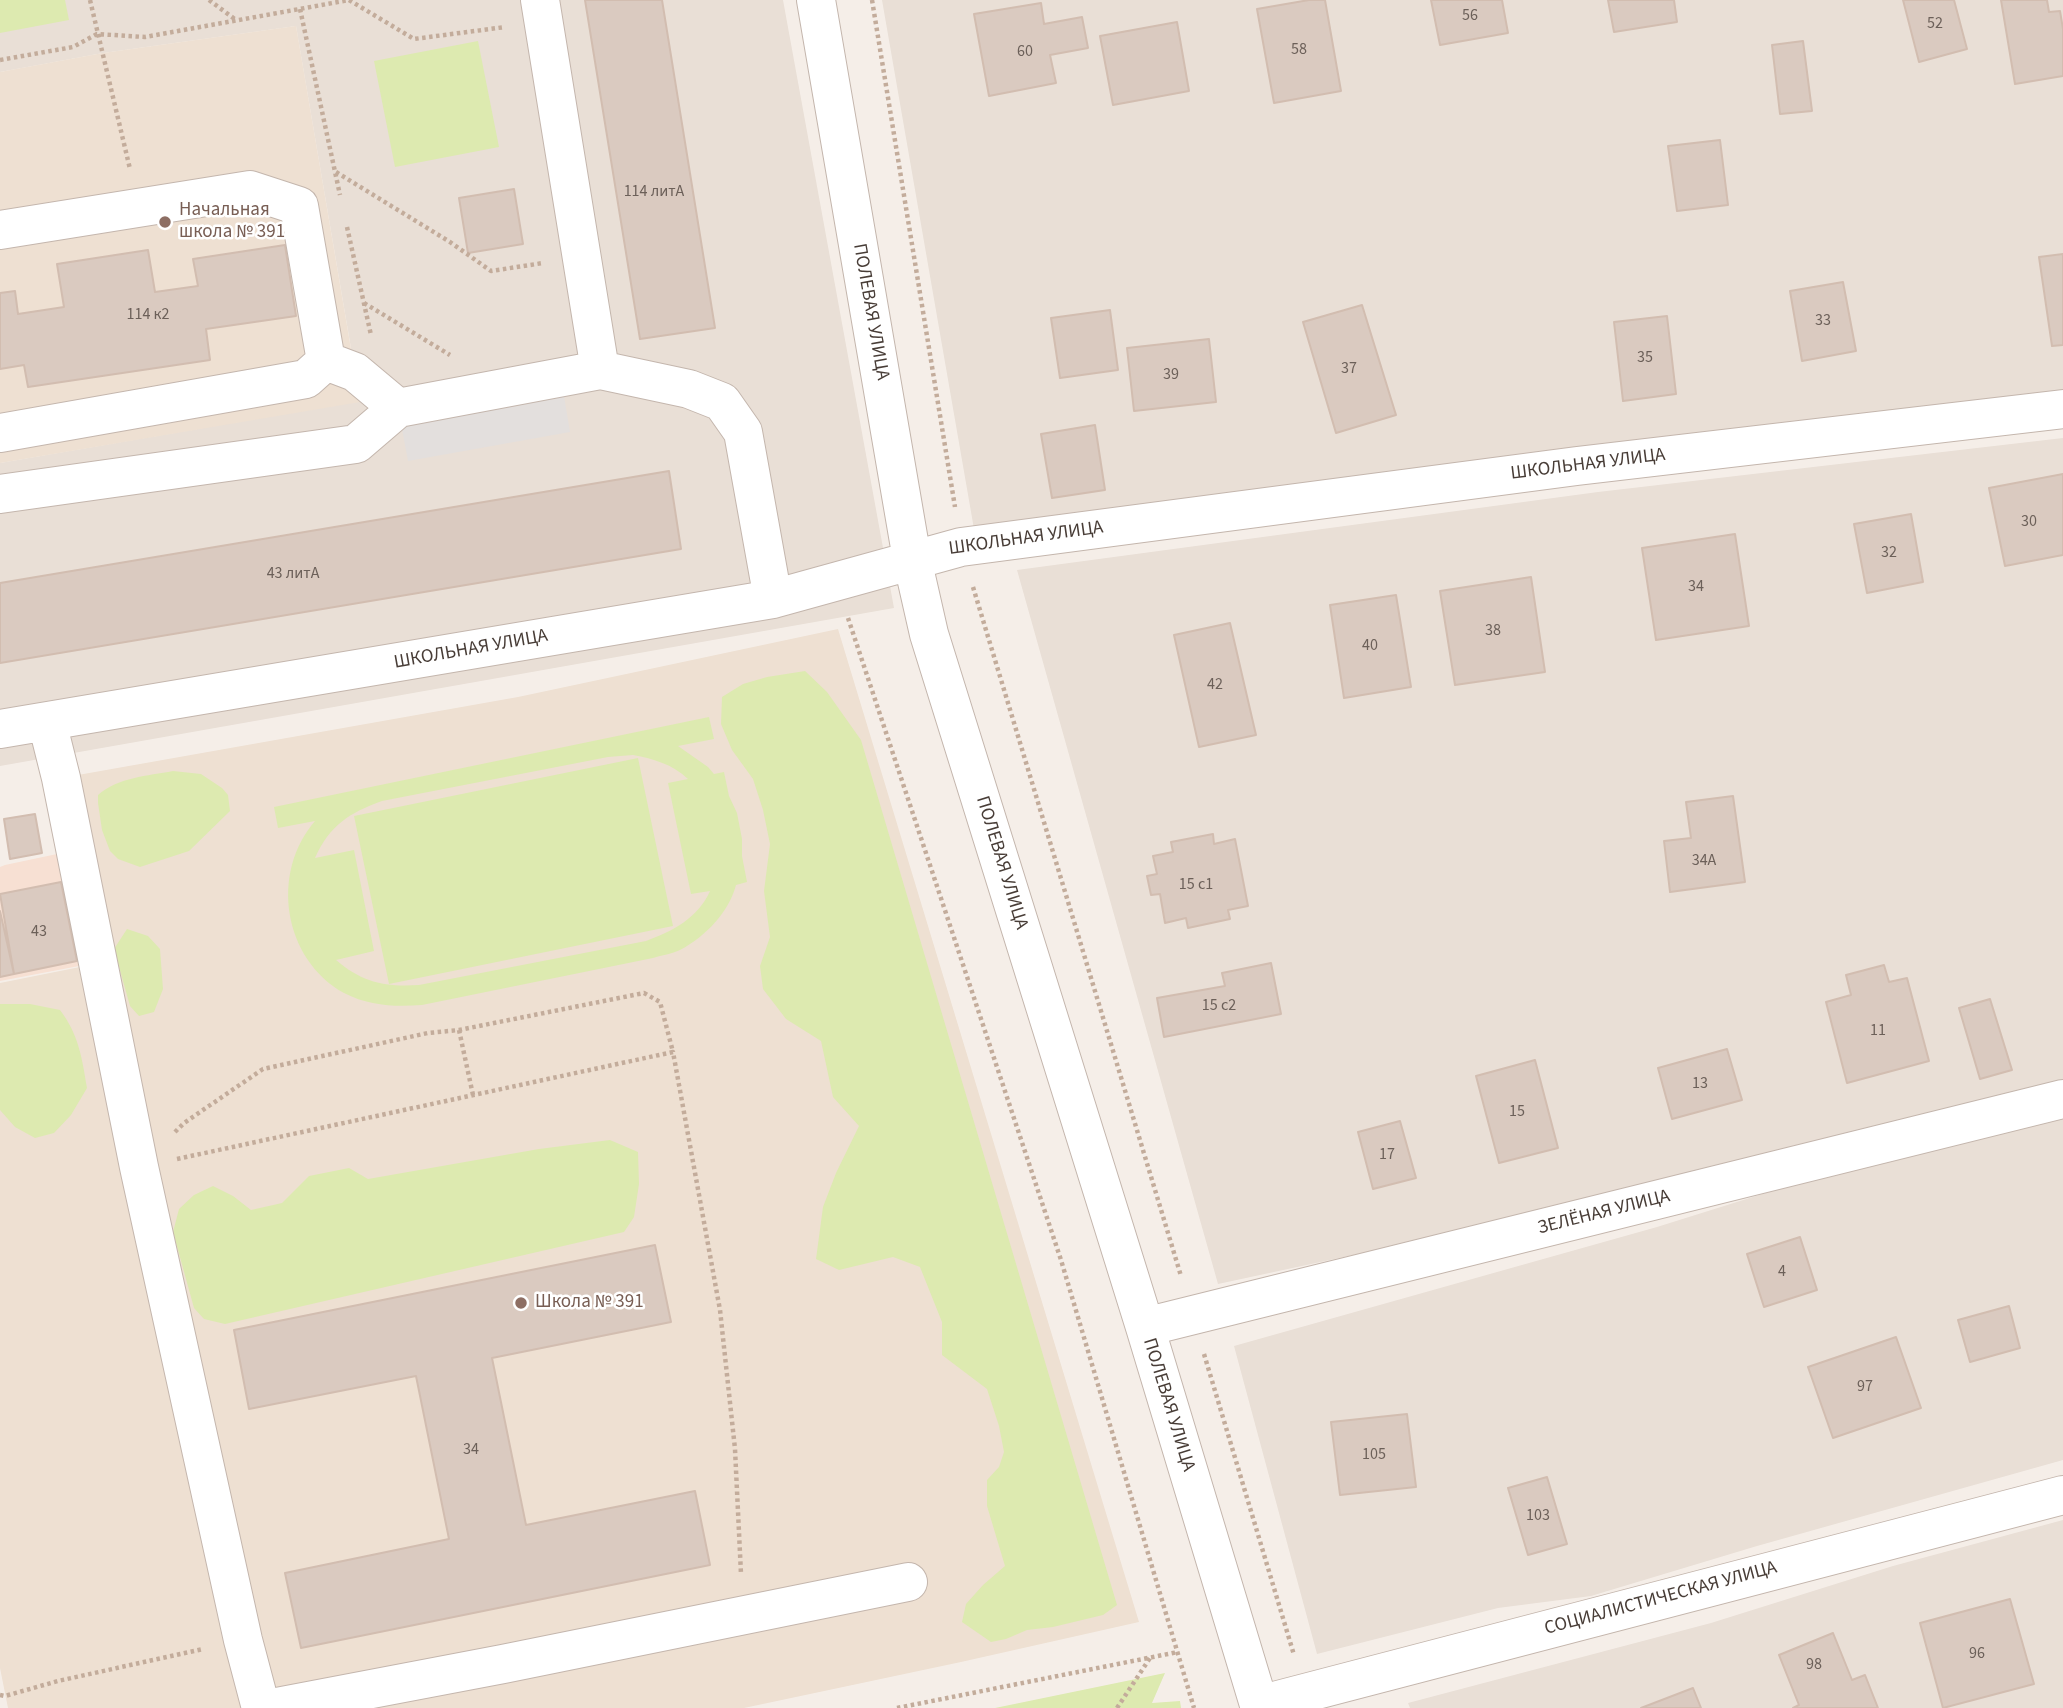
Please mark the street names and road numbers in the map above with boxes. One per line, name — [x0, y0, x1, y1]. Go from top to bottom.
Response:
street label: ПОЛЕВАЯ УЛИЦА — [847, 242, 893, 382]
street label: ШКОЛЬНАЯ УЛИЦА — [1509, 444, 1667, 486]
street label: ШКОЛЬНАЯ УЛИЦА — [947, 517, 1105, 561]
street label: ШКОЛЬНАЯ УЛИЦА — [392, 625, 550, 675]
street label: ПОЛЕВАЯ УЛИЦА — [970, 793, 1032, 933]
street label: ЗЕЛЁНАЯ УЛИЦА — [1535, 1186, 1673, 1240]
street label: ПОЛЕВАЯ УЛИЦА — [1137, 1335, 1199, 1475]
street label: СОЦИАЛИСТИЧЕСКАЯ УЛИЦА — [1542, 1557, 1780, 1641]

